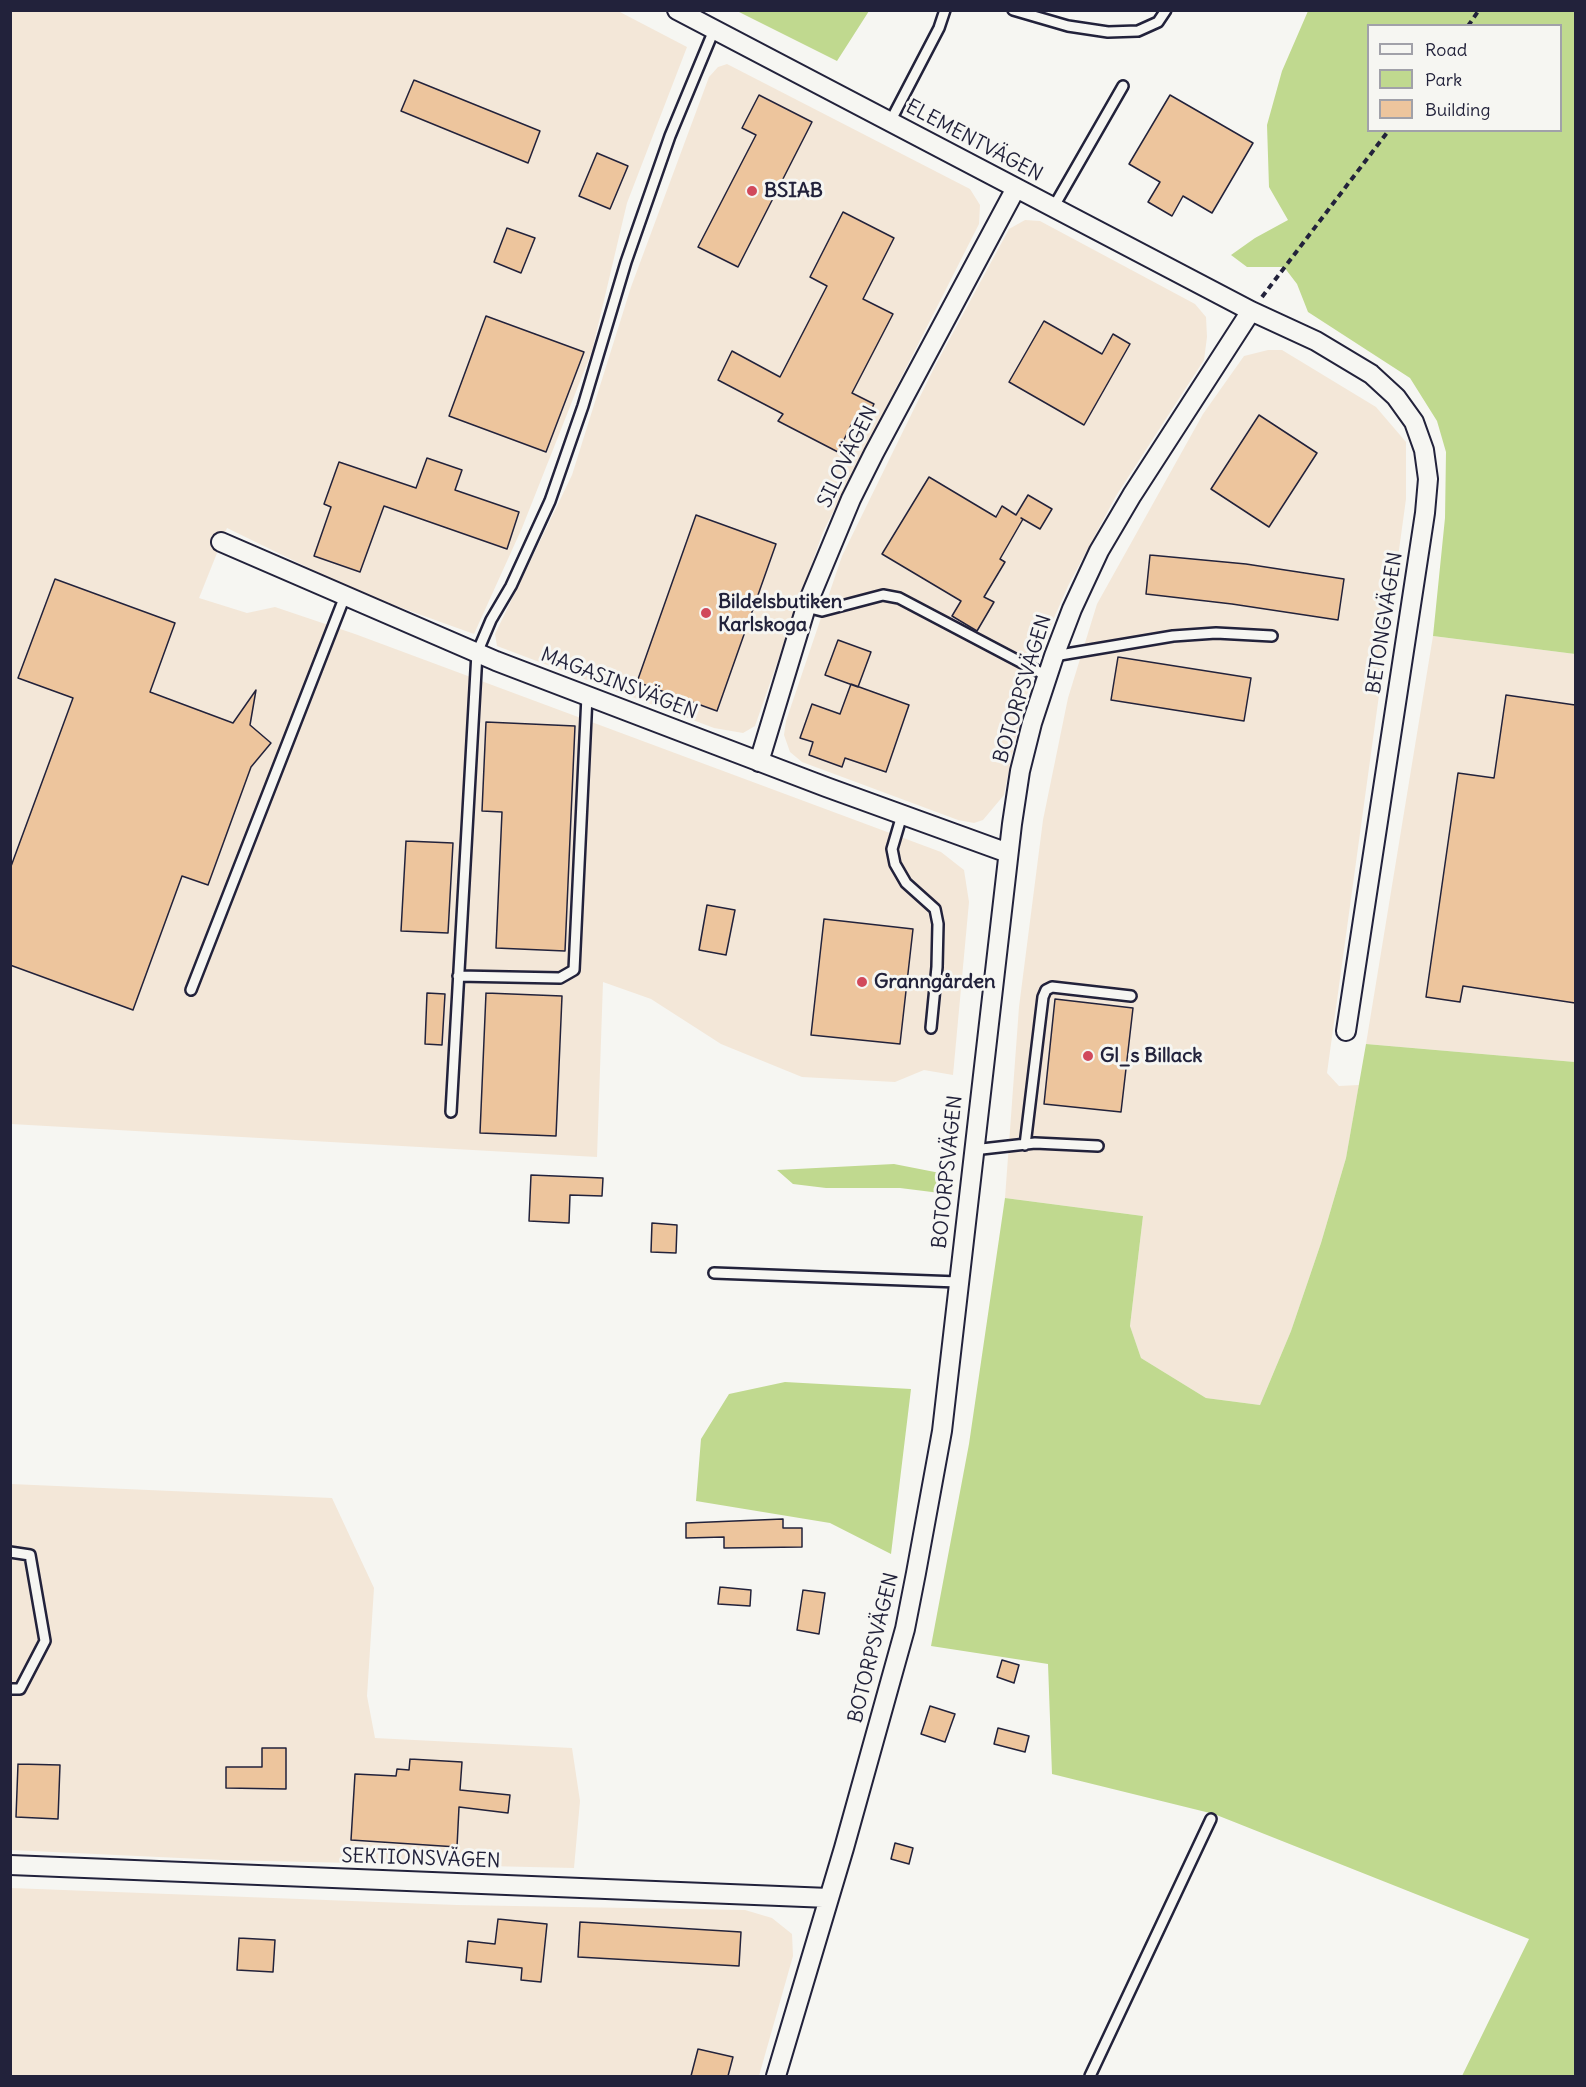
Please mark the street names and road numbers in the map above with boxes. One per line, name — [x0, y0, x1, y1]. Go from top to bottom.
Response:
street label: ELEMENTVÄGEN — [901, 95, 1047, 187]
street label: SILOVÄGEN — [813, 402, 883, 512]
street label: BETONGVÄGEN — [1362, 550, 1408, 696]
street label: BOTORPSVÄGEN — [989, 612, 1057, 766]
street label: MAGASINSVÄGEN — [537, 643, 701, 725]
street label: BOTORPSVÄGEN — [928, 1094, 968, 1250]
street label: BOTORPSVÄGEN — [844, 1570, 904, 1726]
street label: SEKTIONSVÄGEN — [341, 1844, 501, 1874]

